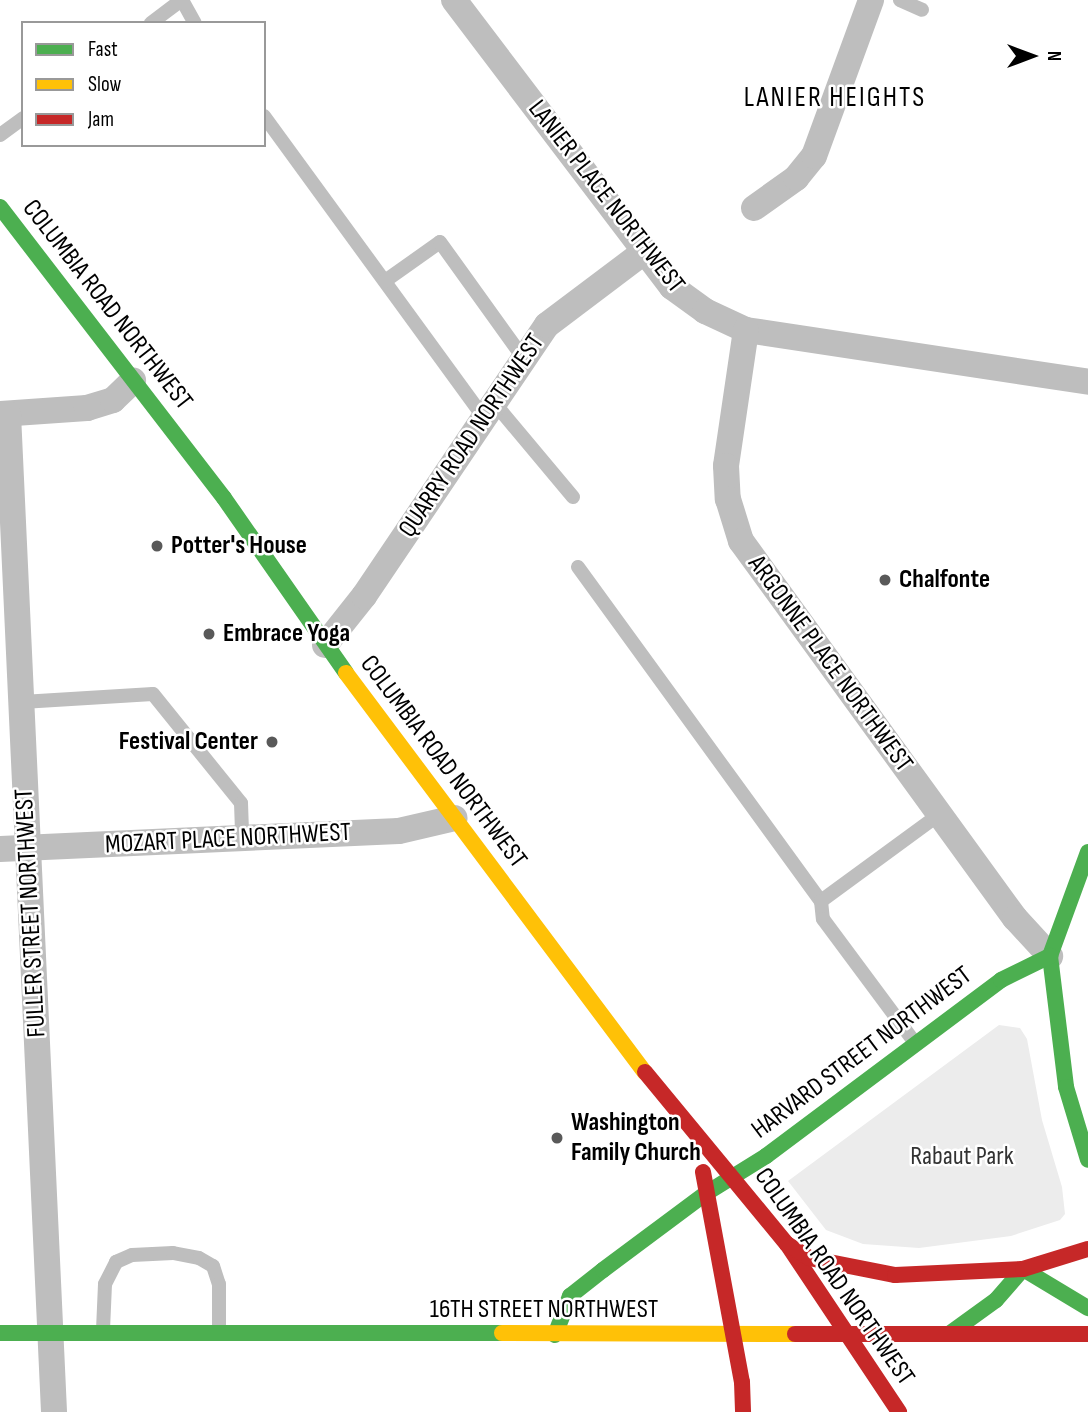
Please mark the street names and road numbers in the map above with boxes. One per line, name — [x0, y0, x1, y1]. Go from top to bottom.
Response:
street label: LANIER PLACE NORTHWEST — [521, 94, 691, 300]
street label: COLUMBIA ROAD NORTHWEST — [15, 194, 199, 416]
street label: QUARRY ROAD NORTHWEST — [392, 328, 552, 544]
street label: ARGONNE PLACE NORTHWEST — [741, 550, 919, 778]
street label: COLUMBIA ROAD NORTHWEST — [353, 650, 533, 874]
street label: FULLER STREET NORTHWEST — [9, 788, 53, 1038]
street label: MOZART PLACE NORTHWEST — [104, 817, 352, 861]
street label: HARVARD STREET NORTHWEST — [746, 960, 978, 1146]
street label: COLUMBIA ROAD NORTHWEST — [747, 1162, 921, 1392]
street label: 16TH STREET NORTHWEST — [430, 1294, 658, 1326]

